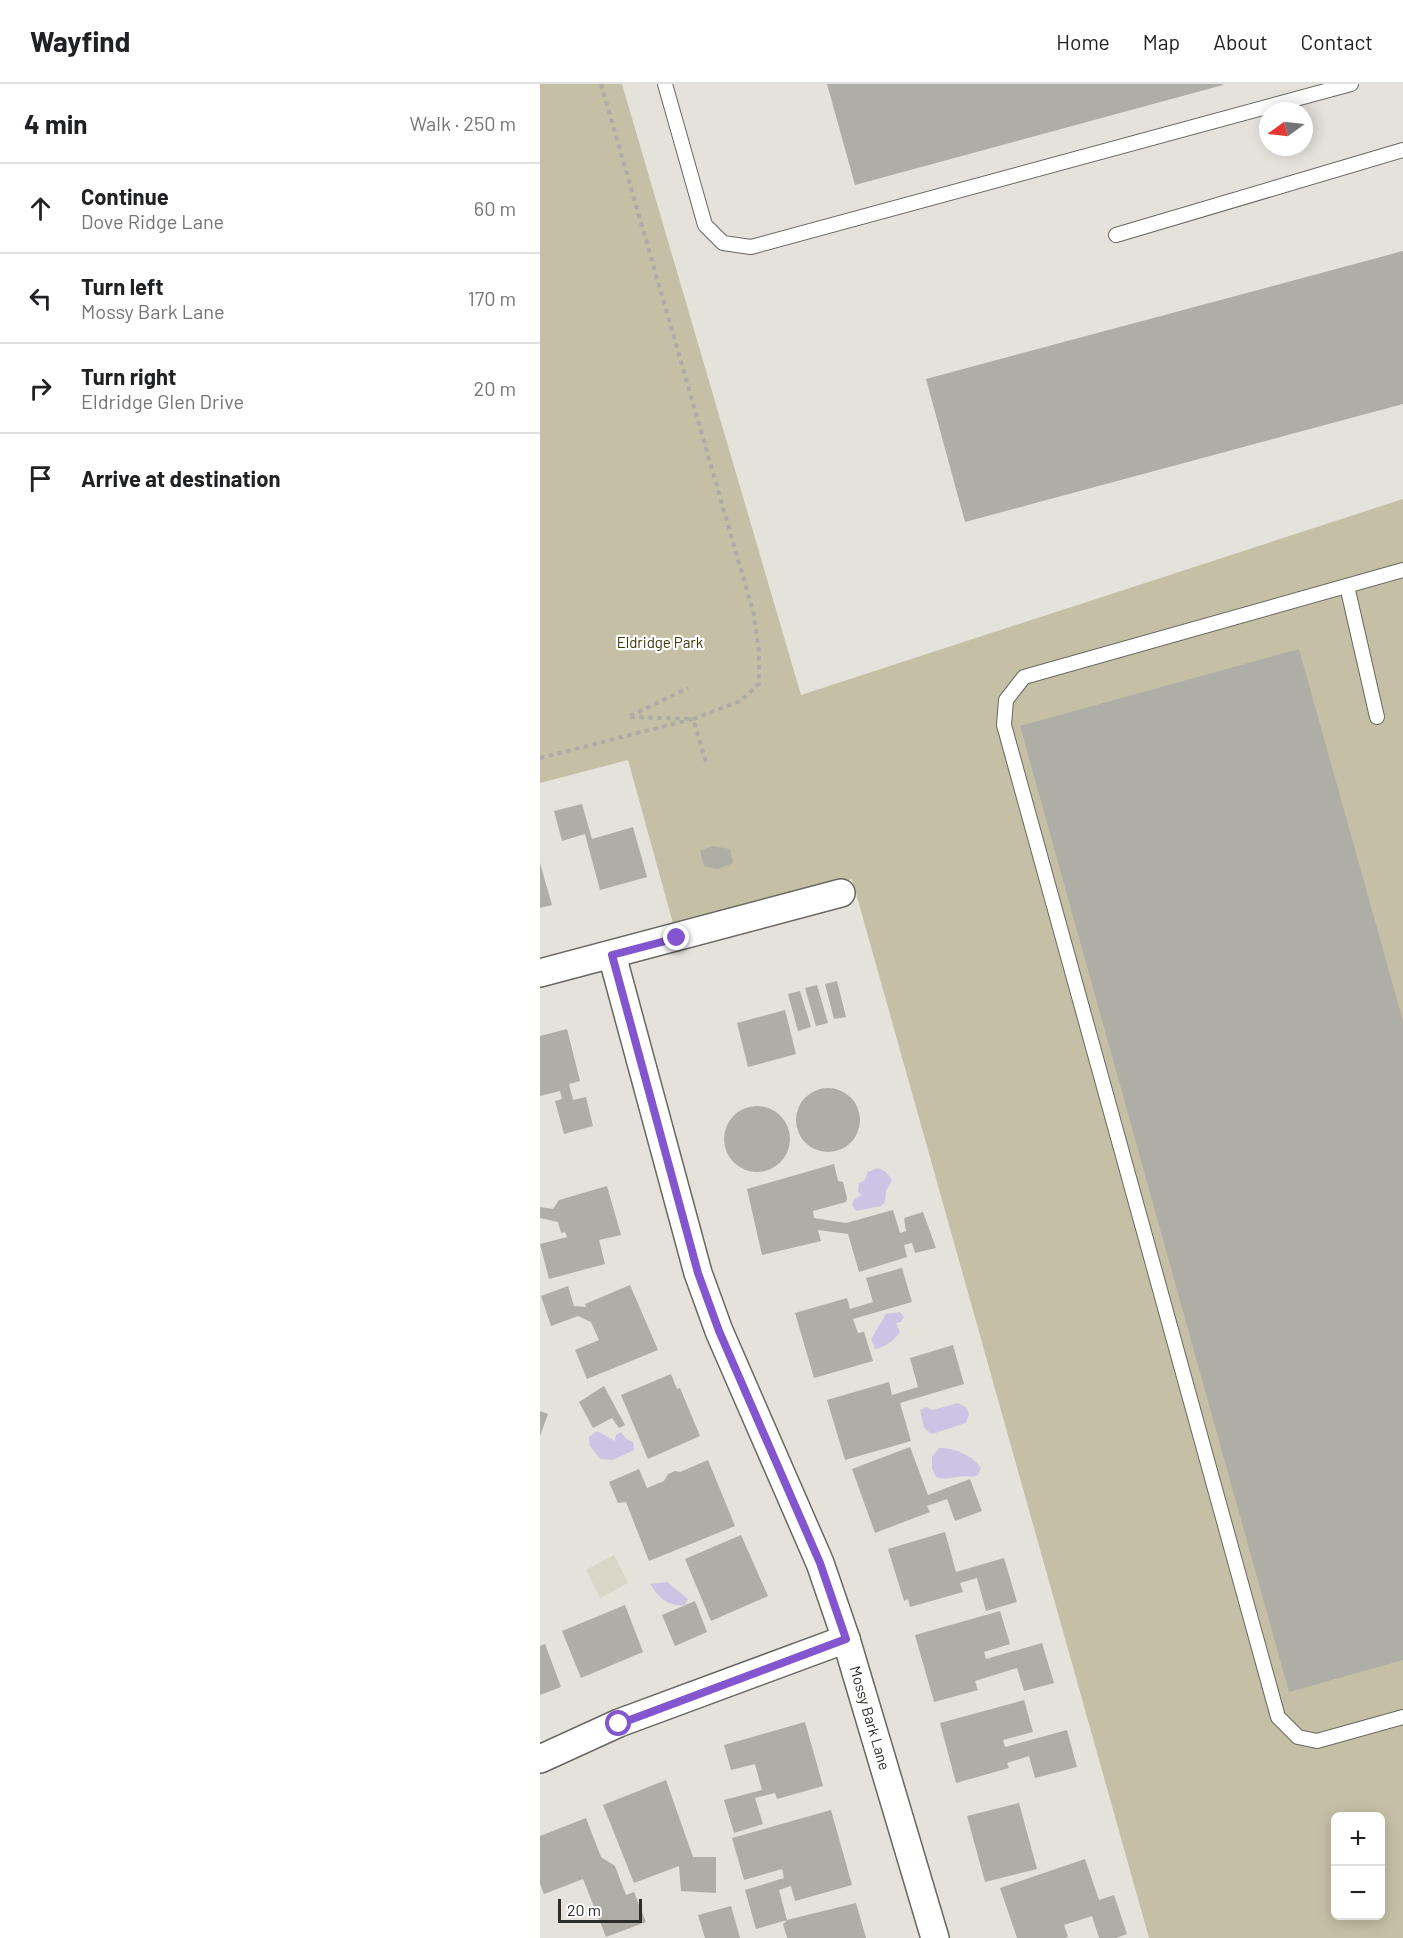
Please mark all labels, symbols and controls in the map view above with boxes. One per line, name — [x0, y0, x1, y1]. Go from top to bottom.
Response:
text: Wayfind — [30, 24, 130, 58]
text: Home — [1056, 29, 1110, 54]
text: Map — [1143, 29, 1180, 54]
text: About — [1213, 29, 1268, 54]
text: Contact — [1301, 29, 1373, 54]
north arrow — [1259, 102, 1313, 156]
text: 4 min — [24, 108, 88, 139]
text: Walk · 250 m — [410, 111, 516, 135]
text: Continue — [81, 183, 169, 209]
icon: ahead — [24, 192, 57, 225]
text: 60 m — [474, 196, 516, 220]
text: Dove Ridge Lane — [81, 209, 224, 233]
text: Turn left — [81, 273, 164, 299]
icon: left — [24, 282, 57, 315]
text: 170 m — [468, 286, 516, 310]
text: Mossy Bark Lane — [81, 299, 225, 323]
text: Turn right — [81, 363, 176, 389]
icon: right — [24, 372, 57, 405]
text: 20 m — [473, 376, 516, 400]
text: Eldridge Glen Drive — [81, 389, 244, 413]
icon: arrive — [24, 462, 57, 495]
text: Arrive at destination — [81, 465, 280, 491]
park label: Eldridge Park — [617, 633, 704, 651]
route end — [663, 924, 689, 950]
street label: Mossy Bark Lane — [847, 1664, 895, 1772]
route start — [605, 1710, 631, 1736]
map controls — [1331, 1812, 1385, 1920]
button: + — [1331, 1812, 1385, 1866]
button: − — [1331, 1866, 1385, 1920]
scale bar — [558, 1896, 642, 1924]
text: 20 m — [567, 1900, 601, 1919]

